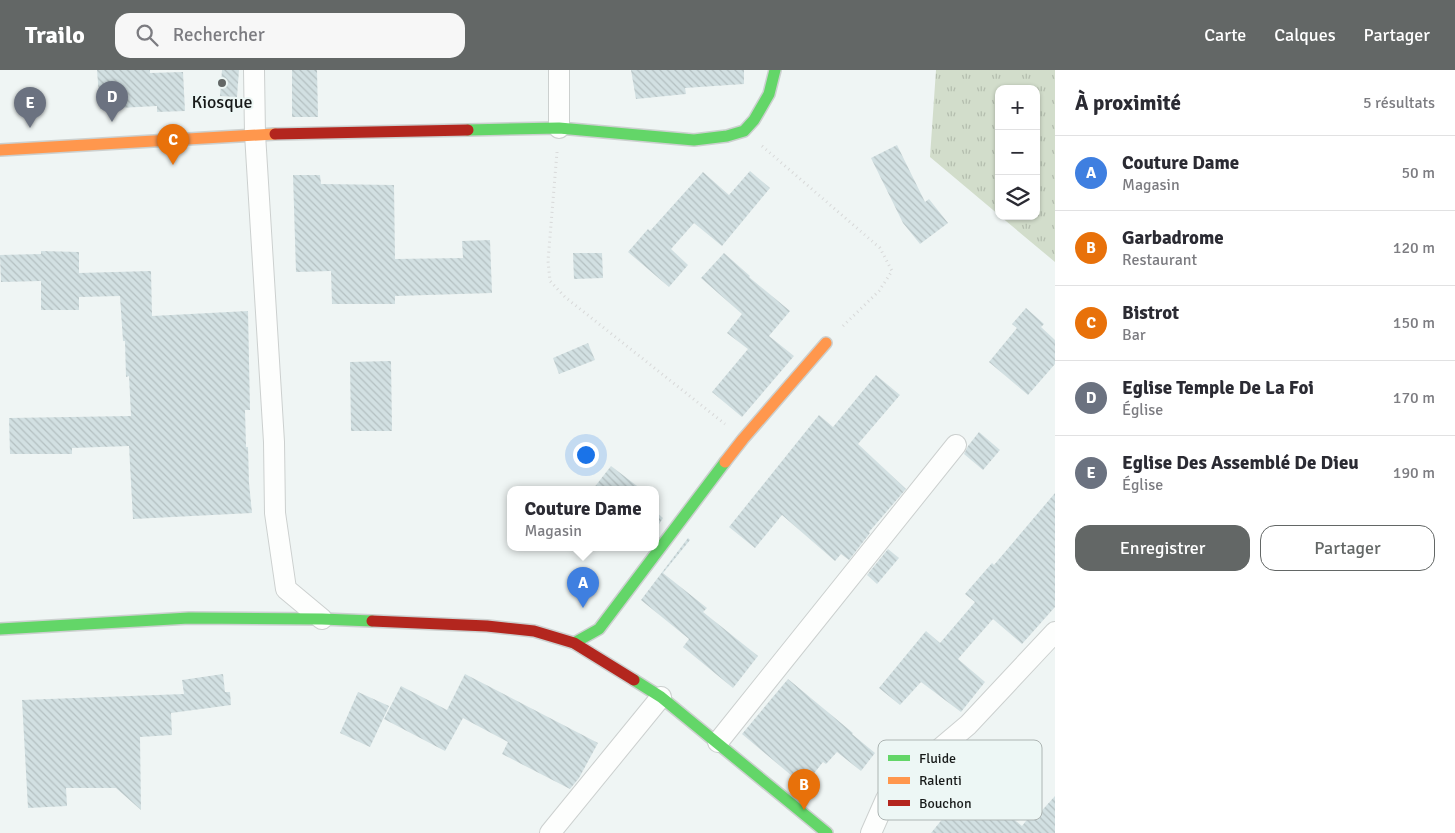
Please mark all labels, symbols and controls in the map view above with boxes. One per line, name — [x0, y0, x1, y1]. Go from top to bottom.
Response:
search box — [115, 13, 465, 58]
text: Trailo — [25, 20, 85, 50]
icon: search — [133, 21, 161, 49]
text: Rechercher — [173, 23, 265, 47]
text: Carte — [1204, 24, 1246, 46]
text: Calques — [1274, 24, 1336, 46]
text: Partager — [1364, 24, 1430, 46]
marker: Kiosque — [216, 77, 228, 89]
pin: D — [96, 81, 128, 122]
map controls — [995, 85, 1040, 220]
button: + — [995, 85, 1040, 130]
pin: E — [14, 87, 46, 128]
text: À proximité — [1075, 90, 1181, 116]
place label: Kiosque — [191, 91, 253, 113]
text: 5 résultats — [1363, 93, 1435, 113]
pin: C — [157, 124, 189, 165]
button: − — [995, 130, 1040, 175]
text: Couture Dame — [1122, 151, 1239, 175]
text: A — [1086, 163, 1096, 183]
text: 50 m — [1401, 163, 1435, 183]
button: layers — [995, 175, 1040, 220]
text: Magasin — [1122, 175, 1180, 195]
text: Garbadrome — [1122, 226, 1224, 250]
text: B — [1086, 238, 1096, 258]
text: 120 m — [1393, 238, 1435, 258]
text: Restaurant — [1122, 250, 1197, 270]
text: Bistrot — [1122, 301, 1179, 325]
text: C — [1086, 313, 1096, 333]
text: 150 m — [1393, 313, 1435, 333]
text: Bar — [1122, 325, 1146, 345]
text: Eglise Temple De La Foi — [1122, 376, 1314, 400]
text: D — [1086, 388, 1096, 408]
text: 170 m — [1393, 388, 1435, 408]
text: Église — [1122, 400, 1163, 420]
your location — [573, 442, 599, 468]
text: Eglise Des Assemblé De Dieu — [1122, 451, 1359, 475]
text: E — [1086, 463, 1096, 483]
text: 190 m — [1393, 463, 1435, 483]
text: Église — [1122, 475, 1163, 495]
popup — [507, 486, 659, 551]
text: Couture Dame — [524, 497, 642, 521]
text: Magasin — [524, 521, 582, 541]
button: Enregistrer — [1075, 525, 1250, 571]
button: Partager — [1260, 525, 1435, 571]
pin: A — [567, 567, 599, 608]
legend — [878, 740, 1042, 820]
text: Fluide — [919, 750, 956, 767]
pin: B — [788, 769, 820, 810]
text: Ralenti — [919, 772, 962, 789]
text: Bouchon — [919, 795, 972, 812]

